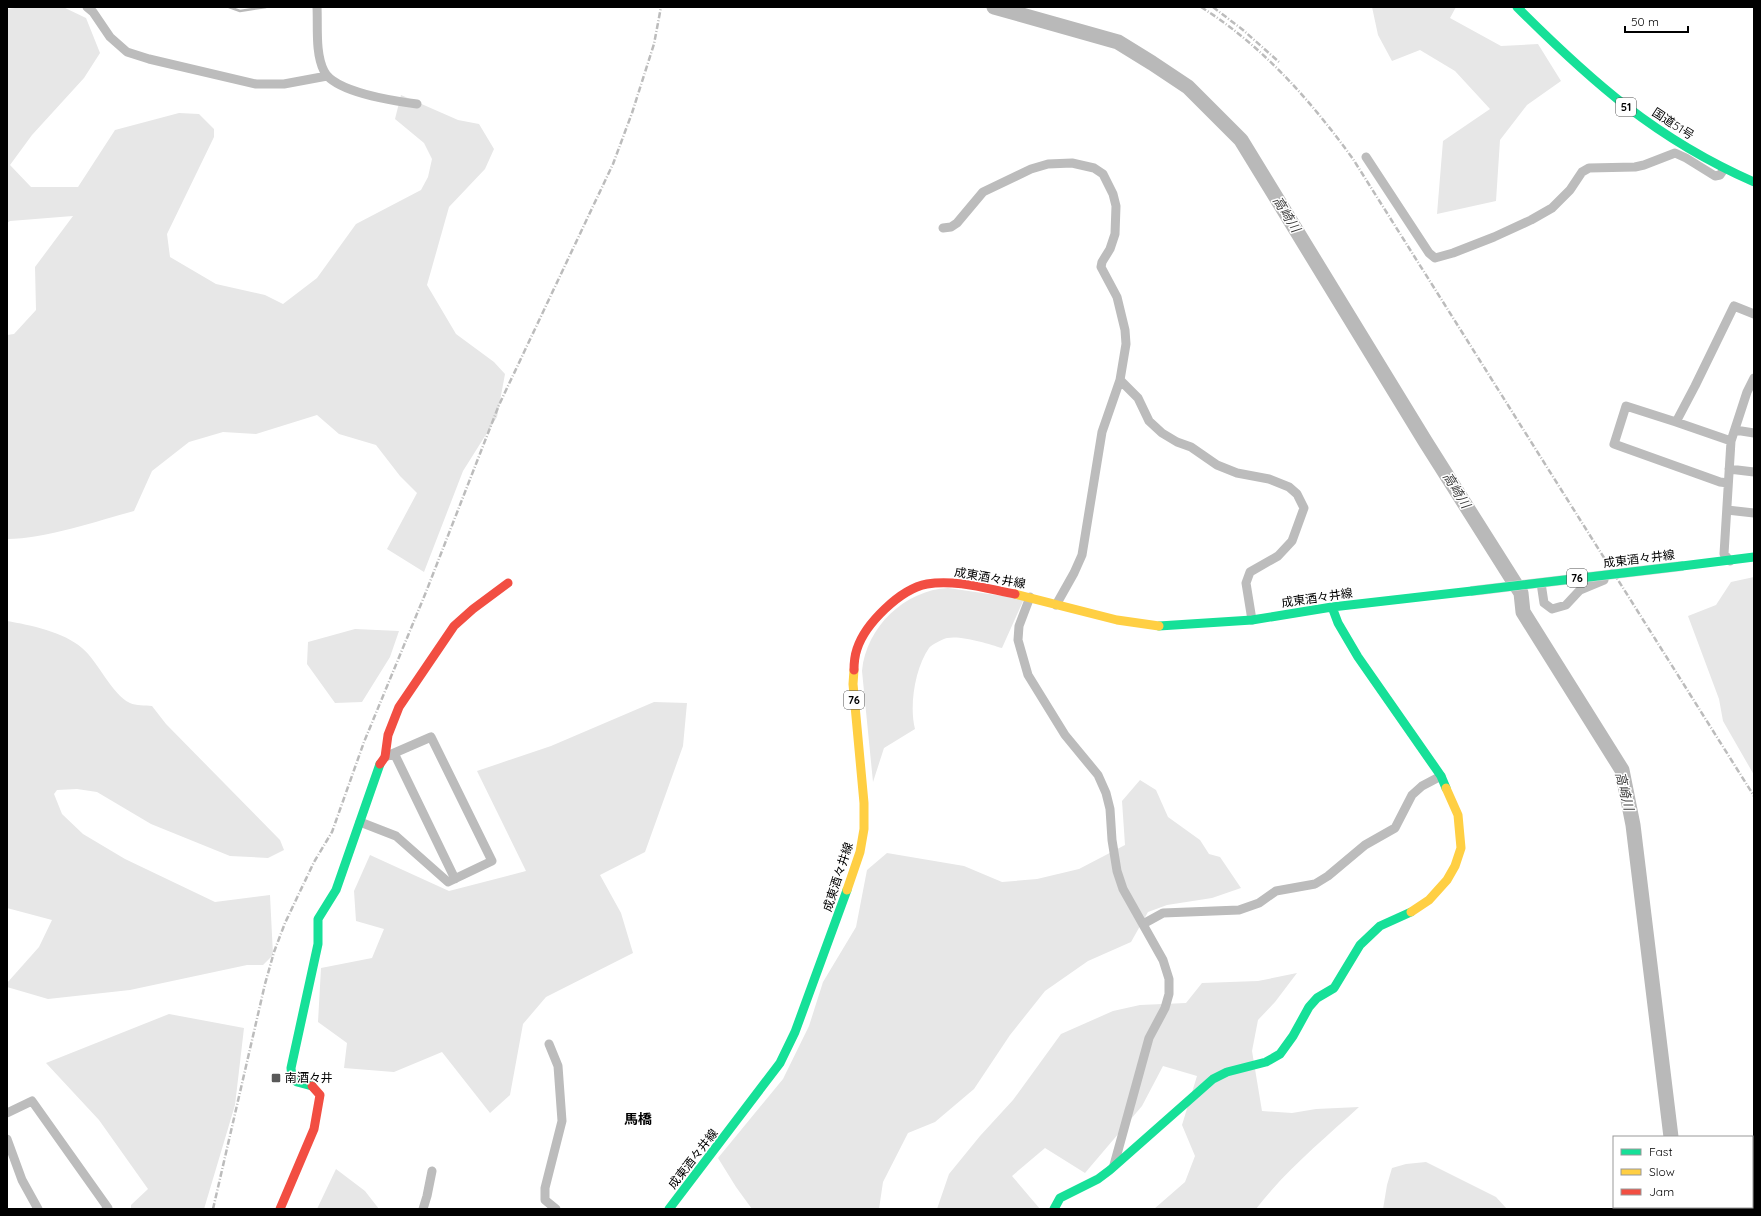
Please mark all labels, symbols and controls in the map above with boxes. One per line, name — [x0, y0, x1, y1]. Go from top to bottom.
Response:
scale bar — [1625, 8, 1688, 34]
text: 50 m — [1631, 14, 1659, 29]
road number: 51 — [1616, 98, 1636, 116]
street label: 国道51号 — [1649, 104, 1697, 143]
water label: 高崎川 — [1270, 193, 1305, 236]
water label: 高崎川 — [1440, 469, 1475, 512]
street label: 成東酒々井線 — [1602, 547, 1676, 570]
street label: 成東酒々井線 — [953, 564, 1027, 591]
road number: 76 — [1567, 569, 1587, 587]
street label: 成東酒々井線 — [1280, 585, 1354, 610]
road number: 76 — [844, 691, 864, 709]
water label: 高崎川 — [1613, 770, 1638, 814]
street label: 成東酒々井線 — [819, 840, 856, 913]
place label: 南酒々井 — [285, 1070, 333, 1085]
marker: 南酒々井 — [270, 1072, 282, 1084]
district label: 馬橋 — [624, 1110, 652, 1128]
street label: 成東酒々井線 — [665, 1126, 721, 1192]
legend — [1613, 1136, 1753, 1208]
text: Fast — [1649, 1144, 1673, 1159]
text: Slow — [1649, 1164, 1675, 1179]
text: Jam — [1649, 1184, 1674, 1199]

